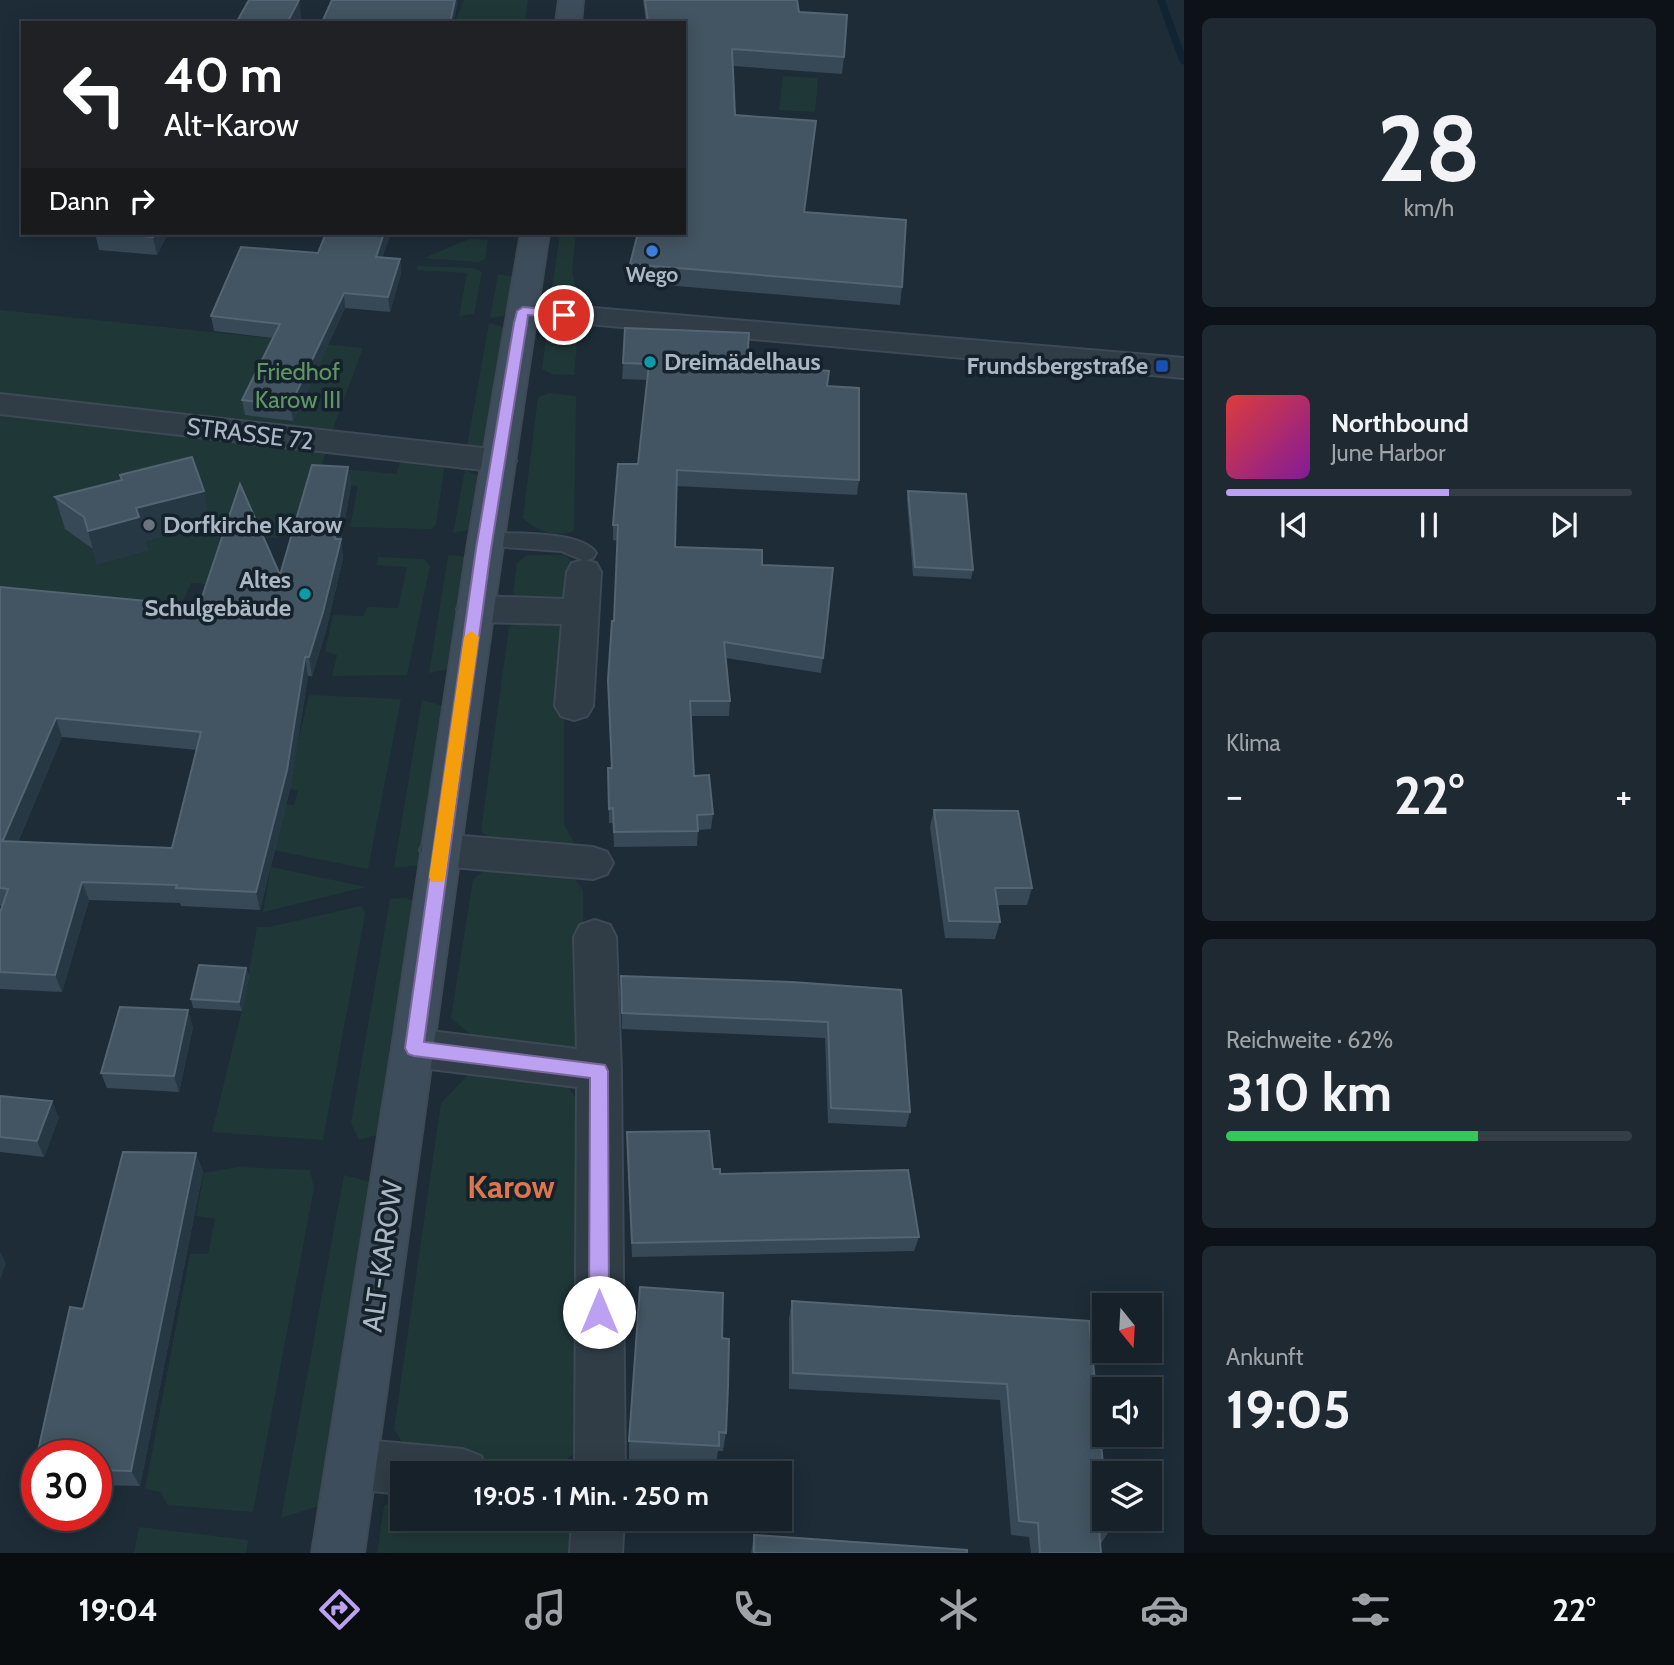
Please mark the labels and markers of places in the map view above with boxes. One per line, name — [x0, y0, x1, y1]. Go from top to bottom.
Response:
marker: Wego — [644, 243, 660, 259]
place label: Wego — [626, 262, 678, 287]
pin — [534, 285, 594, 345]
place label: Dreimädelhaus — [664, 347, 821, 376]
place label: Frundsbergstraße — [967, 351, 1148, 380]
marker: Dreimädelhaus — [642, 354, 658, 370]
marker: Frundsbergstraße — [1154, 358, 1170, 374]
place label: Dorfkirche Karow — [163, 510, 343, 539]
marker: Dorfkirche Karow — [141, 517, 157, 533]
place label: Altes Schulgebäude — [144, 565, 291, 622]
marker: Altes Schulgebäude — [297, 586, 313, 602]

